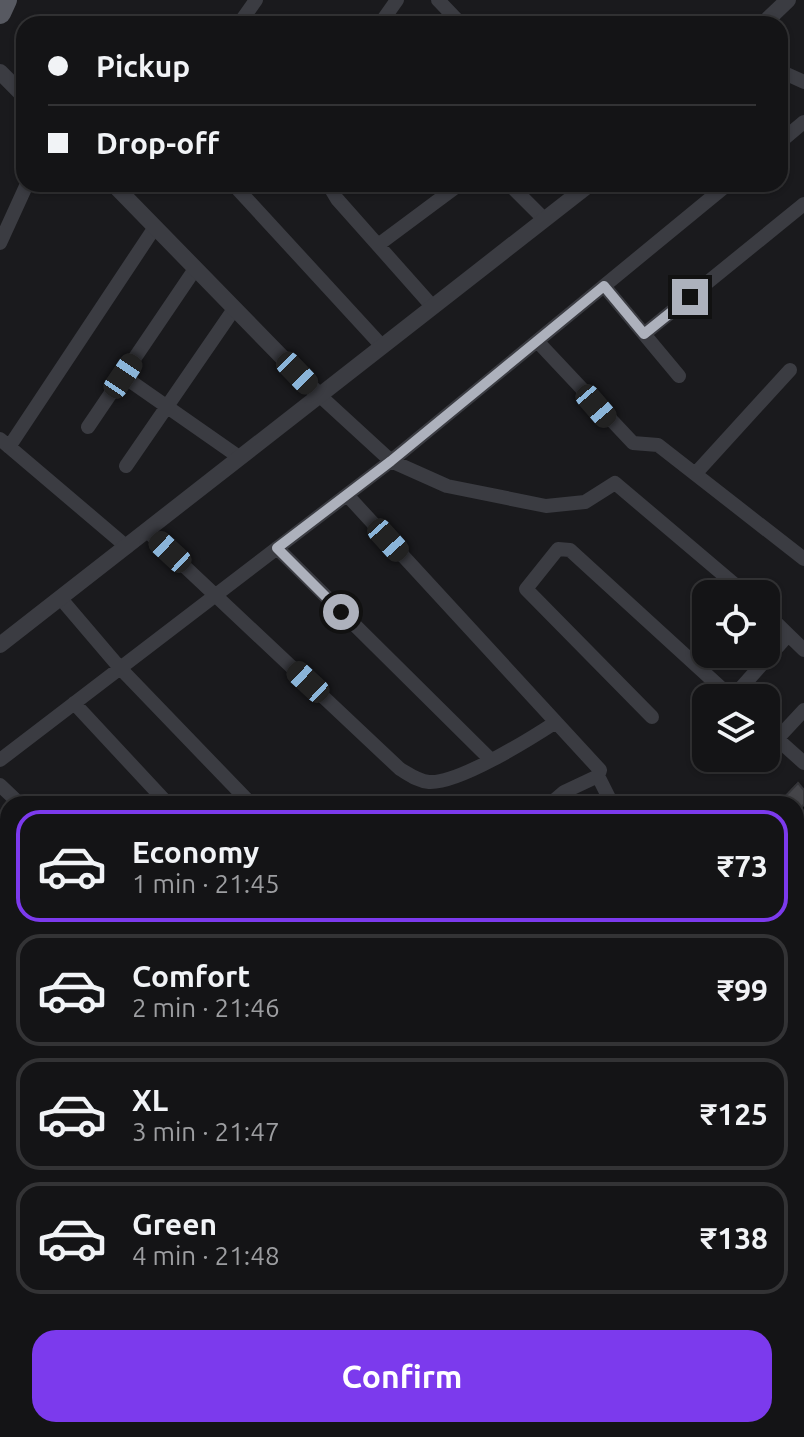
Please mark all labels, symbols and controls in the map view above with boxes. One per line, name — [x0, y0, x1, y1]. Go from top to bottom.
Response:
text: Pickup — [96, 49, 190, 83]
text: Drop-off — [96, 126, 219, 160]
route end — [672, 279, 708, 315]
car — [272, 347, 322, 399]
car — [100, 349, 146, 403]
car — [571, 380, 621, 432]
car — [363, 514, 413, 566]
car — [144, 527, 196, 577]
map controls — [692, 580, 780, 772]
button: locate — [692, 580, 780, 668]
route start — [323, 594, 359, 630]
car — [282, 657, 334, 707]
button: layers — [692, 684, 780, 772]
icon: car — [36, 830, 108, 902]
text: Economy — [132, 835, 259, 869]
text: ₹73 — [717, 849, 768, 883]
text: 1 min · 21:45 — [132, 869, 280, 898]
icon: car — [36, 954, 108, 1026]
text: Comfort — [132, 959, 250, 993]
text: ₹99 — [717, 973, 768, 1007]
text: 2 min · 21:46 — [132, 993, 280, 1022]
icon: car — [36, 1078, 108, 1150]
text: XL — [132, 1083, 168, 1117]
text: ₹125 — [700, 1097, 768, 1131]
text: 3 min · 21:47 — [132, 1117, 280, 1146]
icon: car — [36, 1202, 108, 1274]
text: Green — [132, 1207, 217, 1241]
text: ₹138 — [700, 1221, 768, 1255]
text: 4 min · 21:48 — [132, 1241, 280, 1270]
button: Confirm — [32, 1330, 772, 1422]

